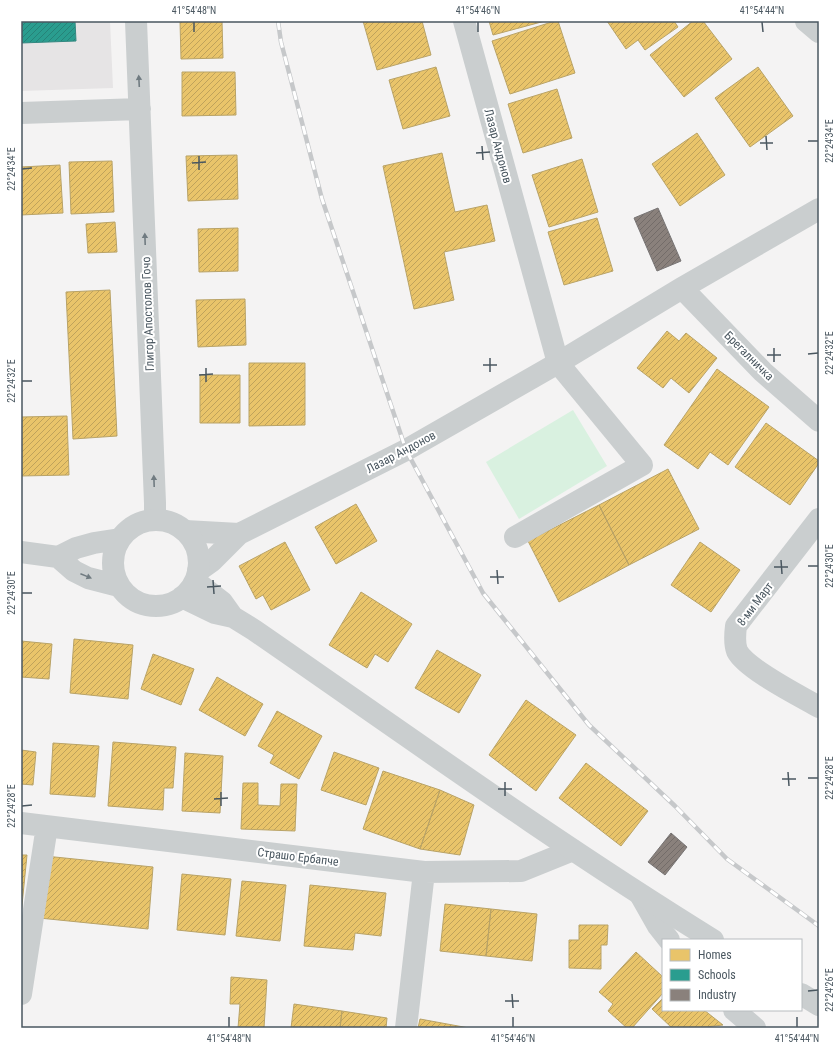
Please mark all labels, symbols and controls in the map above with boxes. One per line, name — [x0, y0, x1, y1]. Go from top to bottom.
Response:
text: 41°54'48"N — [172, 5, 216, 16]
text: 41°54'46"N — [456, 5, 500, 16]
text: 41°54'44"N — [740, 5, 784, 16]
one-way arrow — [136, 74, 142, 87]
street label: Лазар Андонов — [481, 107, 515, 185]
text: 22°24'34"E — [824, 119, 835, 163]
text: 22°24'34"E — [6, 147, 17, 191]
one-way arrow — [142, 232, 148, 245]
street label: Глигор Апостолов Гочо — [139, 256, 157, 372]
street label: Брегалничка — [721, 328, 777, 384]
text: 22°24'32"E — [824, 331, 835, 375]
text: 22°24'32"E — [6, 359, 17, 403]
street label: Лазар Андонов — [364, 428, 438, 476]
one-way arrow — [151, 475, 158, 487]
text: 22°24'30"E — [824, 544, 835, 588]
text: 22°24'30"E — [6, 571, 17, 615]
one-way arrow — [80, 574, 92, 580]
street label: 8-ми Март — [734, 579, 776, 629]
text: 22°24'28"E — [824, 756, 835, 800]
text: 22°24'28"E — [6, 784, 17, 828]
street label: Страшо Ербапче — [257, 845, 340, 869]
legend — [662, 939, 802, 1011]
text: Homes — [698, 948, 732, 962]
text: Schools — [698, 968, 736, 982]
text: 22°24'26"E — [824, 968, 835, 1012]
text: Industry — [698, 988, 736, 1002]
text: 41°54'48"N — [207, 1033, 251, 1044]
text: 41°54'46"N — [491, 1033, 535, 1044]
text: 41°54'44"N — [775, 1033, 819, 1044]

